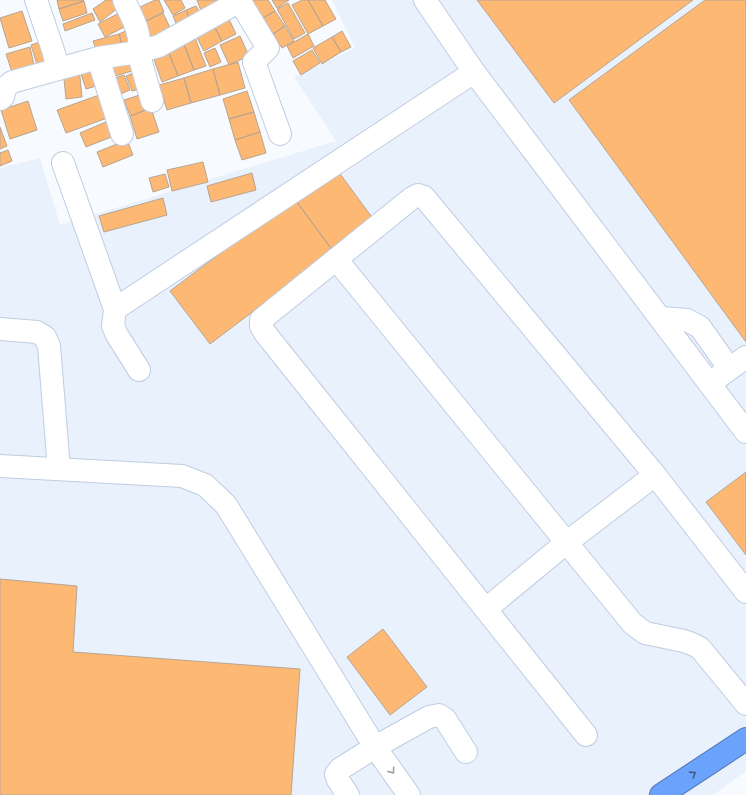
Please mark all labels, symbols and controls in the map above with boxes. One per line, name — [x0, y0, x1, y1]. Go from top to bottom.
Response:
one-way arrow — [387, 767, 395, 774]
one-way arrow — [689, 771, 696, 778]

